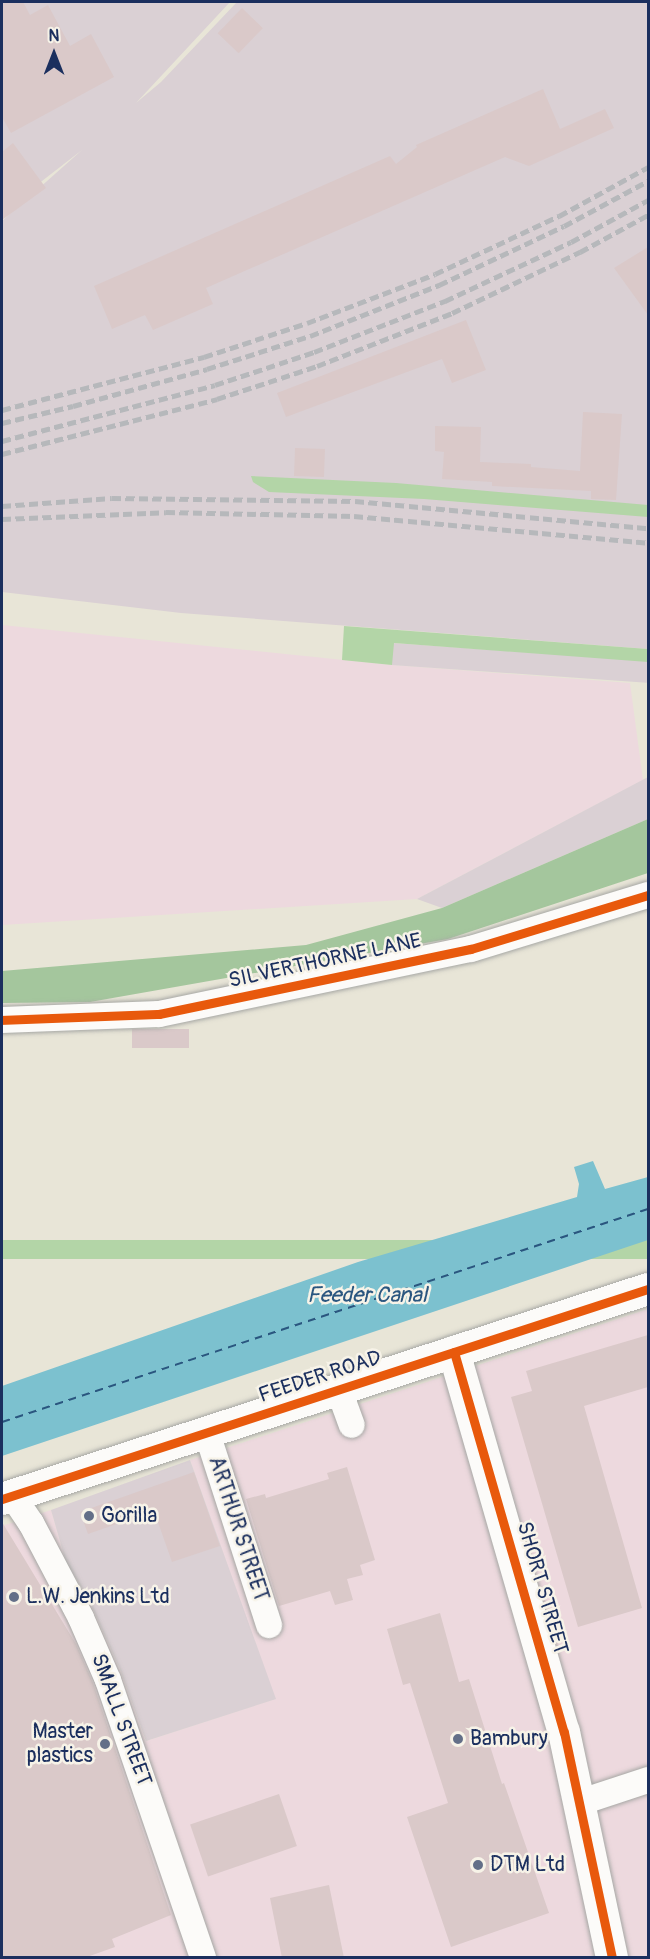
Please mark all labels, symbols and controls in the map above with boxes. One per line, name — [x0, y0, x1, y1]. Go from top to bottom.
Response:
north arrow — [24, 24, 84, 84]
text: N — [49, 26, 59, 46]
street label: SILVERTHORNE LANE — [226, 928, 424, 994]
water label: Feeder Canal — [307, 1283, 427, 1309]
street label: FEEDER ROAD — [255, 1345, 385, 1409]
street label: ARTHUR STREET — [203, 1453, 273, 1605]
place label: Gorilla — [101, 1503, 157, 1529]
marker: Gorilla — [82, 1509, 96, 1523]
street label: SHORT STREET — [511, 1519, 573, 1657]
place label: L.W. Jenkins Ltd — [26, 1584, 170, 1610]
marker: L.W. Jenkins Ltd — [7, 1590, 21, 1604]
street label: SMALL STREET — [85, 1650, 157, 1790]
place label: Master plastics — [27, 1719, 93, 1769]
place label: Bambury — [470, 1726, 548, 1752]
marker: Bambury — [451, 1732, 465, 1746]
marker: Master plastics — [98, 1737, 112, 1751]
place label: DTM Ltd — [490, 1852, 565, 1878]
marker: DTM Ltd — [471, 1858, 485, 1872]

